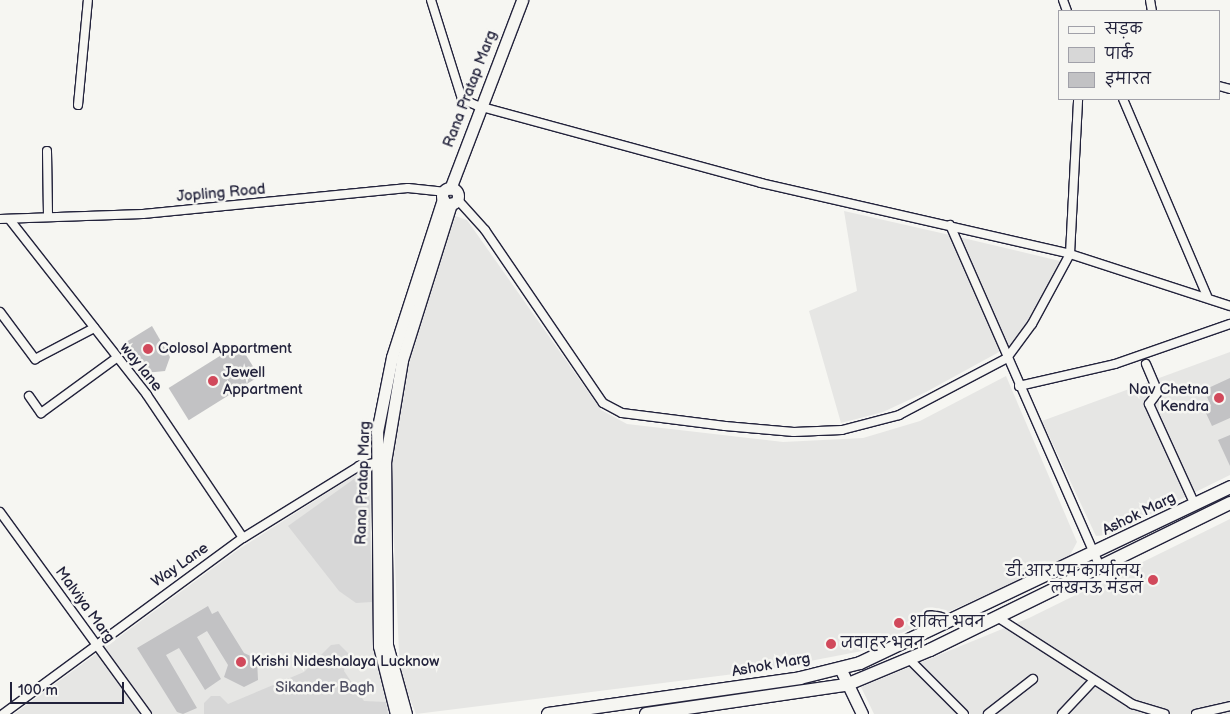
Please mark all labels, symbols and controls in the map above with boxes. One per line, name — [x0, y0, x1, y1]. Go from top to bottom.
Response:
legend — [1058, 10, 1220, 100]
text: सड़क — [1105, 20, 1142, 39]
street label: Rana Pratap Marg — [439, 28, 501, 150]
text: पार्क — [1105, 45, 1133, 64]
text: इमारत — [1105, 70, 1151, 89]
street label: Jopling Road — [176, 180, 266, 206]
street label: way lane — [116, 339, 166, 395]
place label: Colosol Appartment — [158, 340, 292, 358]
marker: Colosol Appartment — [142, 343, 154, 355]
place label: Jewell Appartment — [223, 363, 303, 398]
marker: Jewell Appartment — [207, 375, 219, 387]
place label: Nav Chetna Kendra — [1129, 380, 1209, 415]
marker: Nav Chetna Kendra — [1213, 392, 1225, 404]
street label: Rana Pratap Marg — [352, 421, 374, 545]
street label: Ashok Marg — [1099, 488, 1179, 540]
street label: Way Lane — [148, 539, 212, 591]
place label: डी.आर.एम कार्यालय, लखनऊ मंडल — [1006, 562, 1143, 597]
street label: Malviya Marg — [51, 563, 119, 647]
marker: डी.आर.एम कार्यालय, लखनऊ मंडल — [1147, 574, 1159, 586]
place label: शक्ति भवन — [909, 614, 984, 632]
marker: शक्ति भवन — [893, 617, 905, 629]
place label: जवाहर भवन — [841, 635, 924, 653]
marker: जवाहर भवन — [825, 638, 837, 650]
street label: Ashok Marg — [730, 649, 812, 681]
place label: Krishi Nideshalaya Lucknow — [251, 653, 439, 671]
marker: Krishi Nideshalaya Lucknow — [235, 656, 247, 668]
scale bar — [12, 672, 126, 704]
park label: Sikander Bagh — [275, 679, 375, 697]
text: 100 m — [18, 681, 58, 700]

